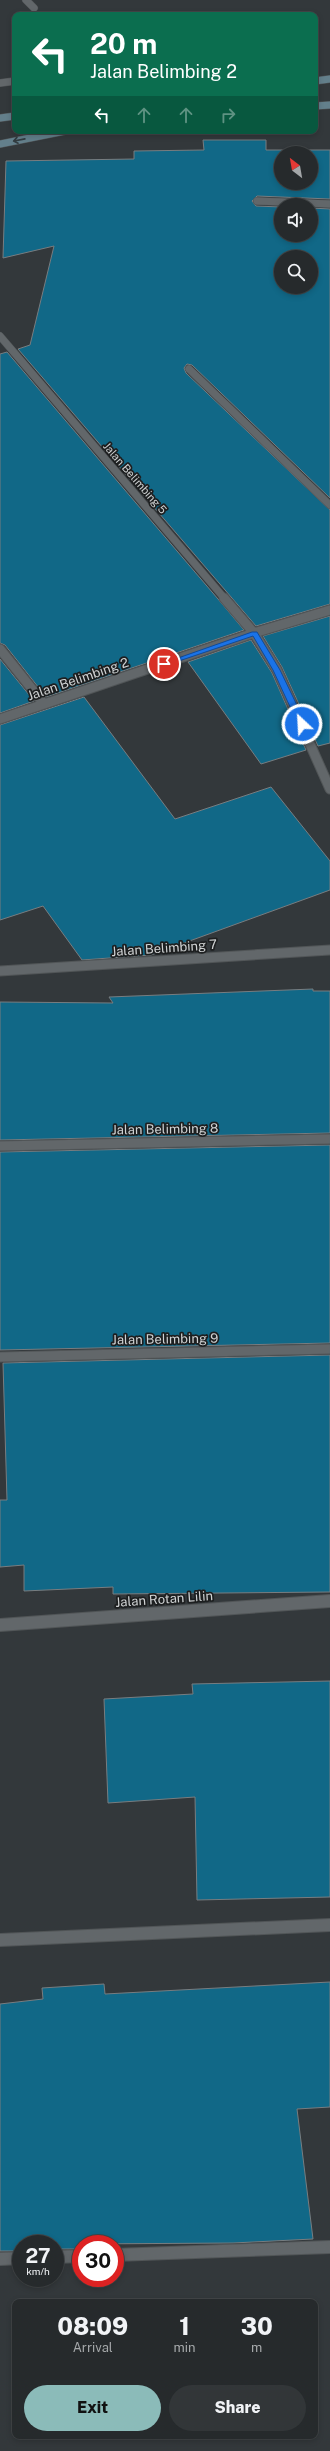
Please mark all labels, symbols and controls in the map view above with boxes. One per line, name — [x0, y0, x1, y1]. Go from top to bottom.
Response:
text: 20 m — [90, 27, 157, 60]
icon: left — [24, 28, 76, 80]
text: Jalan Belimbing 2 — [90, 61, 237, 82]
icon: left — [91, 104, 113, 126]
icon: ahead — [133, 104, 155, 126]
icon: ahead — [175, 104, 197, 126]
icon: right — [217, 104, 239, 126]
one-way arrow — [13, 137, 26, 145]
north arrow — [274, 146, 318, 190]
map controls — [274, 146, 318, 294]
button: sound — [274, 198, 318, 242]
button: search — [274, 250, 318, 294]
street label: Jalan Belimbing 5 — [101, 440, 169, 516]
pin — [147, 647, 181, 681]
icon: arrive — [153, 653, 175, 675]
street label: Jalan Belimbing 2 — [25, 655, 131, 703]
position arrow — [281, 703, 323, 745]
street label: Jalan Belimbing 7 — [111, 937, 218, 959]
street label: Jalan Belimbing 8 — [112, 1121, 218, 1137]
street label: Jalan Belimbing 9 — [112, 1331, 218, 1347]
street label: Jalan Rotan Lilin — [115, 1588, 213, 1610]
speed limit sign: 30 — [72, 2235, 124, 2287]
text: 27 — [25, 2244, 51, 2268]
text: km/h — [26, 2265, 50, 2277]
text: 08:09 — [57, 2312, 128, 2340]
text: 1 — [179, 2312, 190, 2340]
text: 30 — [241, 2312, 273, 2340]
text: Arrival — [73, 2340, 113, 2355]
text: min — [173, 2340, 196, 2355]
text: m — [251, 2340, 262, 2355]
button: Exit — [24, 2385, 161, 2431]
button: Share — [169, 2385, 306, 2431]

